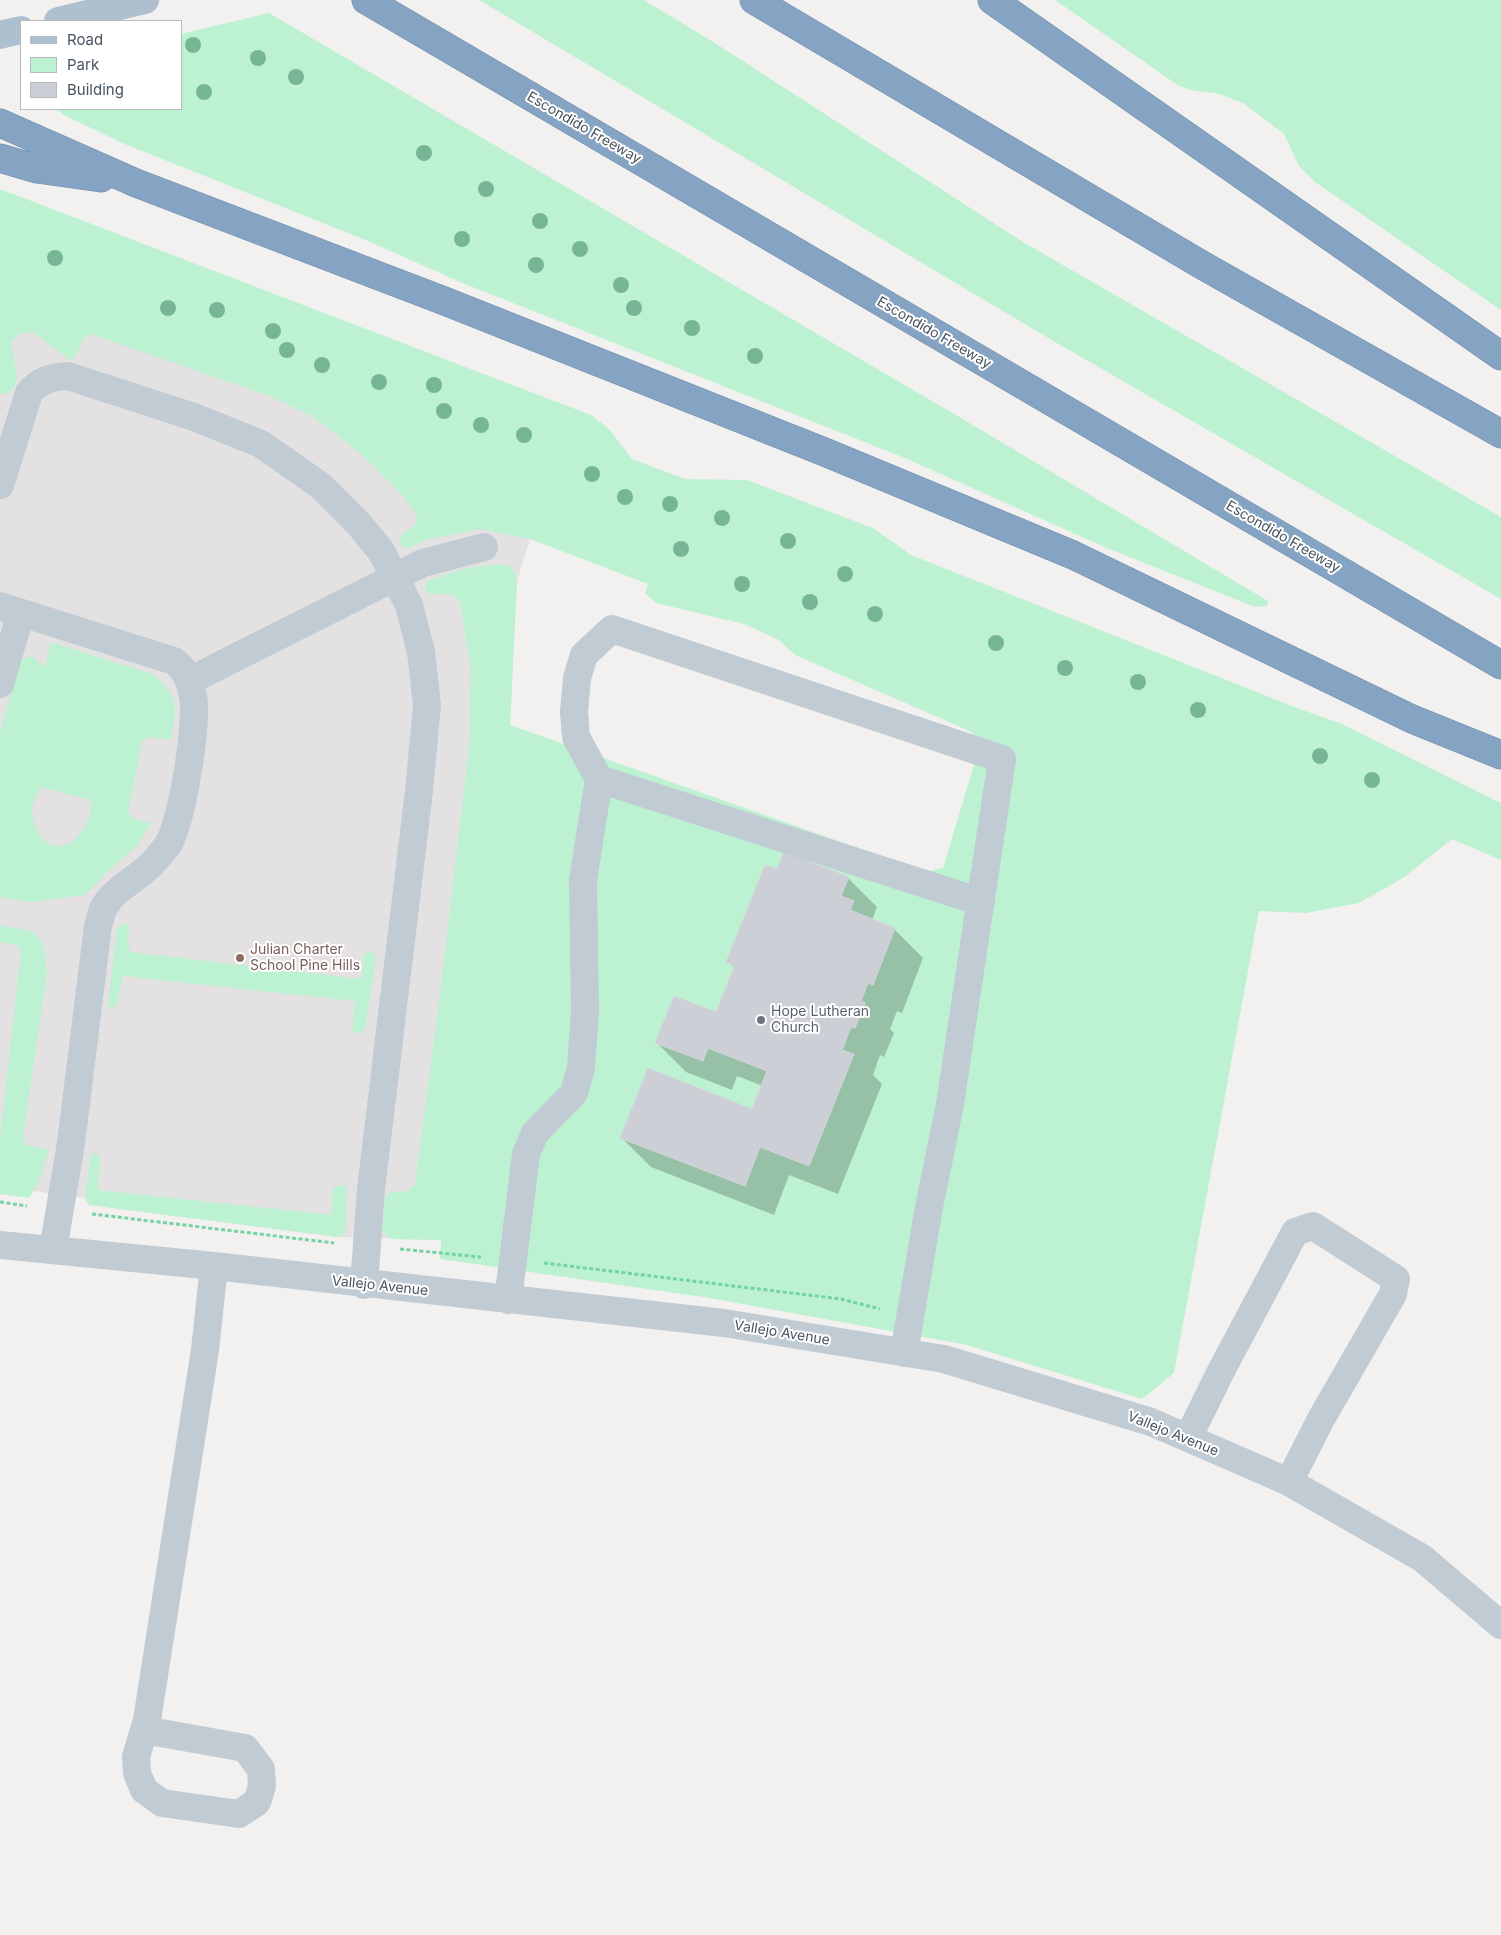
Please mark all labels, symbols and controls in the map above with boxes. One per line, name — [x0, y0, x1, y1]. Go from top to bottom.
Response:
legend — [20, 20, 182, 110]
text: Road — [67, 30, 103, 49]
text: Park — [67, 55, 99, 74]
text: Building — [67, 80, 124, 99]
street label: Escondido Freeway — [524, 88, 644, 168]
street label: Escondido Freeway — [874, 293, 994, 373]
street label: Escondido Freeway — [1223, 497, 1343, 577]
place label: Julian Charter School Pine Hills — [250, 942, 360, 974]
marker: Julian Charter School Pine Hills — [234, 952, 246, 964]
place label: Hope Lutheran Church — [771, 1004, 869, 1036]
marker: Hope Lutheran Church — [755, 1014, 767, 1026]
street label: Vallejo Avenue — [331, 1273, 429, 1299]
street label: Vallejo Avenue — [733, 1317, 831, 1349]
street label: Vallejo Avenue — [1125, 1408, 1221, 1460]

